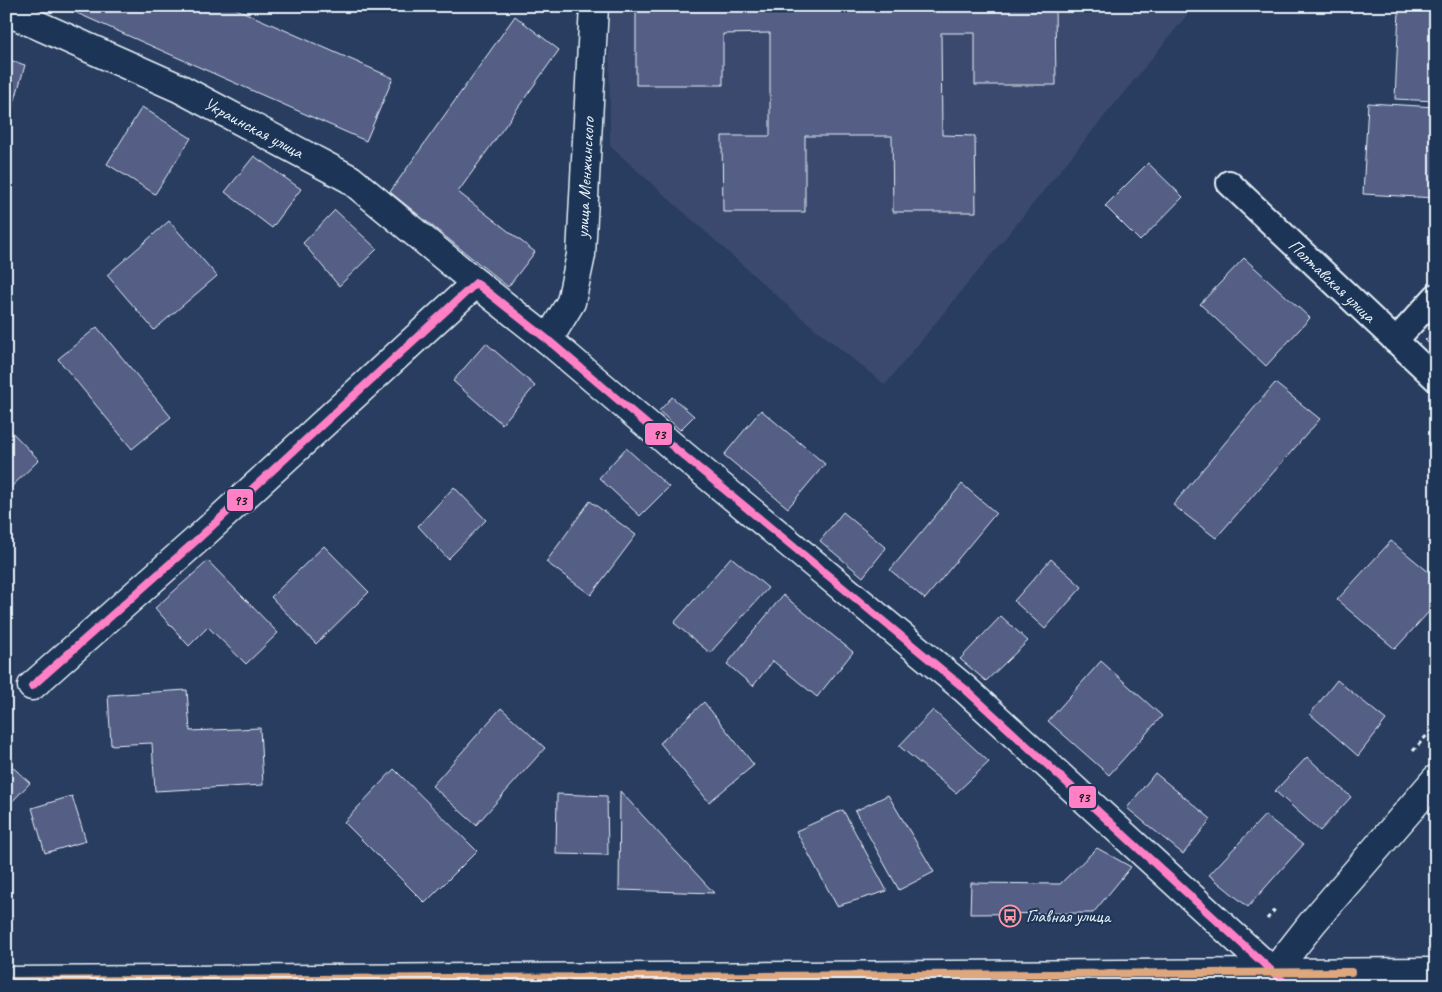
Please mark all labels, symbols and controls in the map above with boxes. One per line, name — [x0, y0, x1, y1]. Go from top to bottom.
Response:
street label: Украинская улица — [200, 92, 308, 164]
street label: улица Менжинского — [571, 115, 599, 240]
street label: Полтавская улица — [1284, 234, 1381, 328]
line badge: 93 — [644, 422, 673, 446]
text: 93 — [653, 426, 667, 443]
line badge: 93 — [226, 488, 254, 512]
text: 93 — [234, 492, 248, 509]
line badge: 93 — [1068, 785, 1097, 809]
text: 93 — [1077, 789, 1091, 806]
bus stop icon: Главная улица — [998, 904, 1022, 928]
place label: Главная улица — [1026, 905, 1112, 927]

